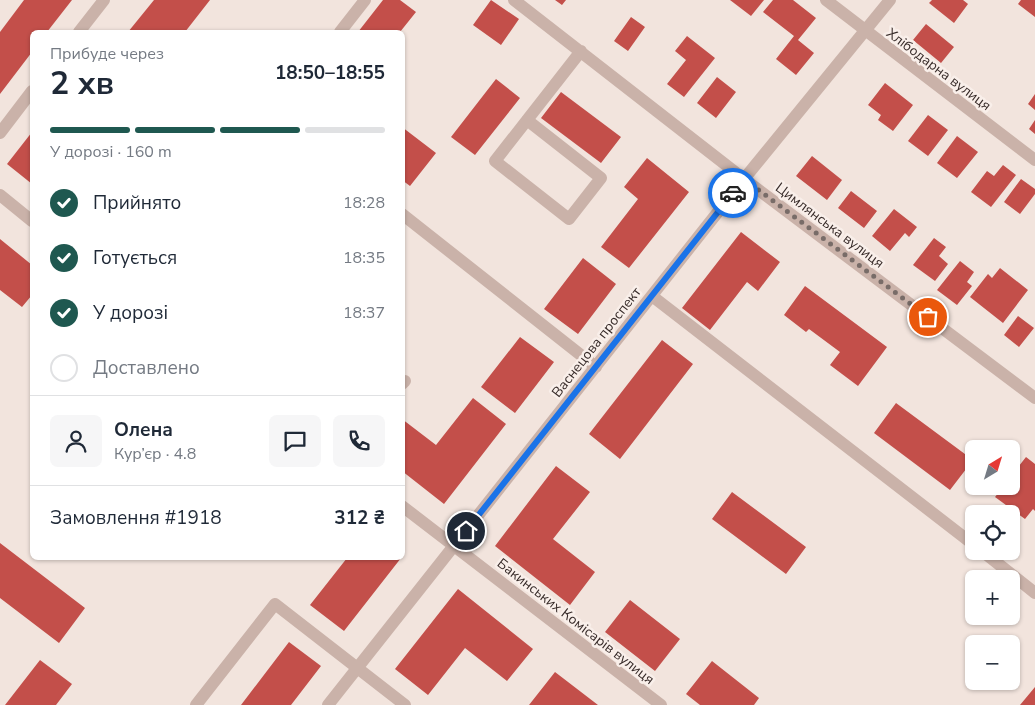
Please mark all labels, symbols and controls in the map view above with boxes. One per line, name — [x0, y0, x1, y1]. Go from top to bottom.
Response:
street label: Хлібодарна вулиця — [882, 24, 995, 115]
text: Прибуде через — [50, 43, 164, 65]
text: 18:50–18:55 — [275, 60, 385, 86]
text: 2 хв — [50, 62, 114, 105]
text: У дорозі · 160 m — [50, 141, 172, 163]
courier — [708, 168, 758, 218]
street label: Цимлянська вулиця — [771, 178, 888, 273]
icon: car — [719, 179, 747, 207]
icon: check — [50, 189, 78, 217]
text: Прийнято — [93, 190, 181, 216]
text: 18:28 — [343, 192, 385, 214]
icon: check — [50, 244, 78, 272]
text: Готується — [93, 245, 177, 271]
text: 18:35 — [343, 247, 385, 269]
street label: Васнецова проспект — [547, 283, 646, 401]
pin — [907, 296, 949, 338]
icon: check — [50, 299, 78, 327]
text: У дорозі — [93, 300, 168, 326]
text: 18:37 — [343, 302, 385, 324]
icon: bag — [914, 303, 942, 331]
text: Доставлено — [93, 355, 200, 381]
button: person — [50, 415, 102, 467]
button: chat — [269, 415, 321, 467]
button: phone — [333, 415, 385, 467]
text: Олена — [114, 417, 173, 443]
north arrow — [965, 440, 1020, 495]
map controls — [965, 440, 1020, 690]
text: Кур’єр · 4.8 — [114, 443, 196, 465]
text: Замовлення #1918 — [50, 505, 222, 531]
text: 312 ₴ — [334, 505, 385, 531]
button: locate — [965, 505, 1020, 560]
pin — [445, 510, 487, 552]
icon: home — [452, 517, 480, 545]
street label: Бакинських Комісарів вулиця — [493, 554, 658, 689]
button: + — [965, 570, 1020, 625]
button: − — [965, 635, 1020, 690]

